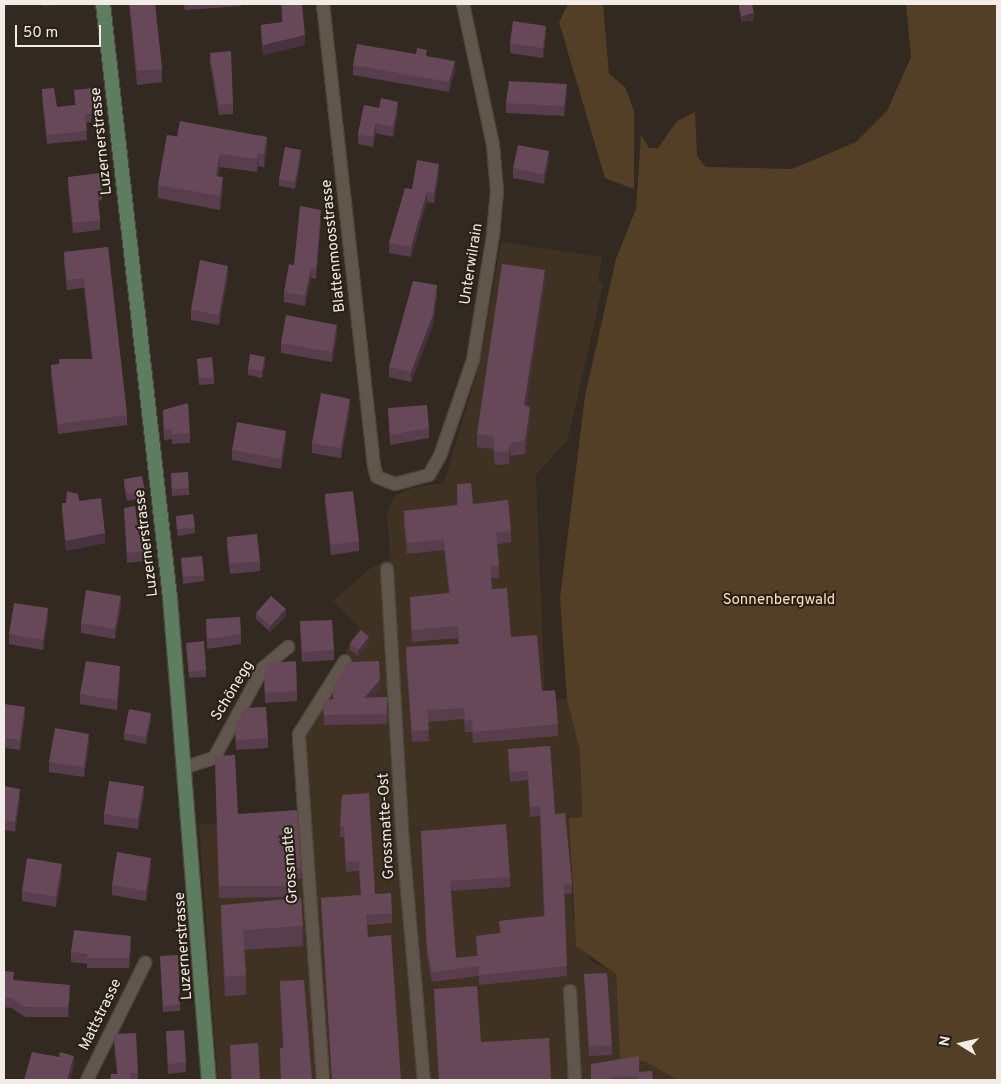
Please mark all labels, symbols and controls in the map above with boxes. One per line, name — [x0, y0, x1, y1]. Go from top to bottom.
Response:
scale bar — [18, 15, 104, 47]
text: 50 m — [23, 24, 58, 43]
street label: Luzernerstrasse — [87, 86, 117, 196]
street label: Blattenmoosstrasse — [318, 179, 350, 313]
street label: Unterwilrain — [457, 222, 487, 306]
street label: Luzernerstrasse — [131, 488, 163, 598]
park label: Sonnenbergwald — [723, 592, 835, 610]
street label: Schönegg — [208, 658, 258, 724]
street label: Grossmatte-Ost — [375, 772, 399, 880]
street label: Grossmatte — [279, 826, 303, 904]
street label: Luzernerstrasse — [171, 891, 197, 1001]
street label: Mattstrasse — [76, 976, 126, 1054]
north arrow — [936, 1019, 986, 1069]
text: N — [936, 1035, 955, 1048]

